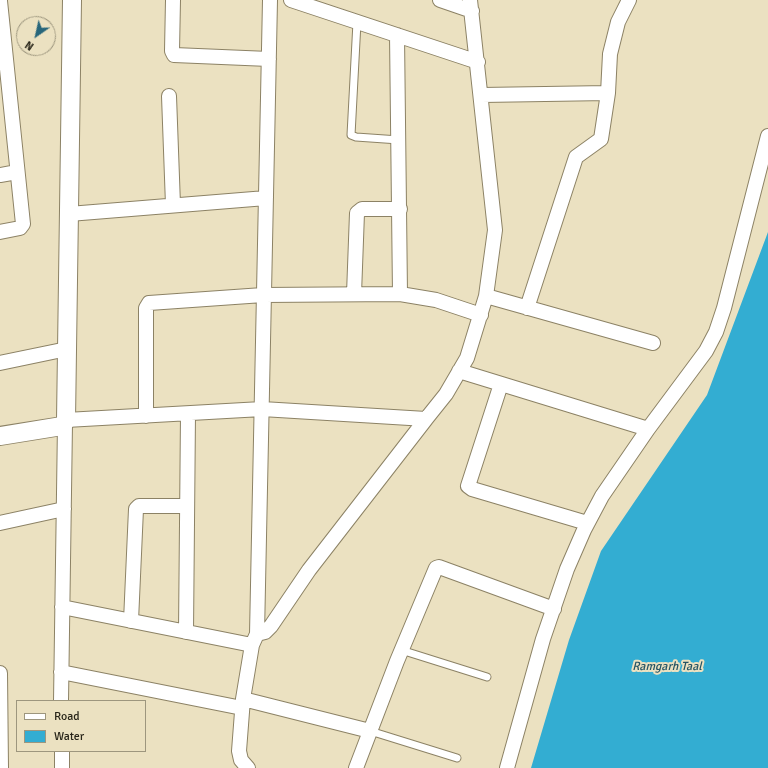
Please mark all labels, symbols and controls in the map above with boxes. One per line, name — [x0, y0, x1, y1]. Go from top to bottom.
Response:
north arrow — [16, 16, 56, 56]
text: N — [23, 38, 36, 53]
water label: Ramgarh Taal — [632, 660, 702, 674]
legend — [16, 700, 146, 752]
text: Road — [54, 709, 80, 724]
text: Water — [54, 729, 84, 744]

